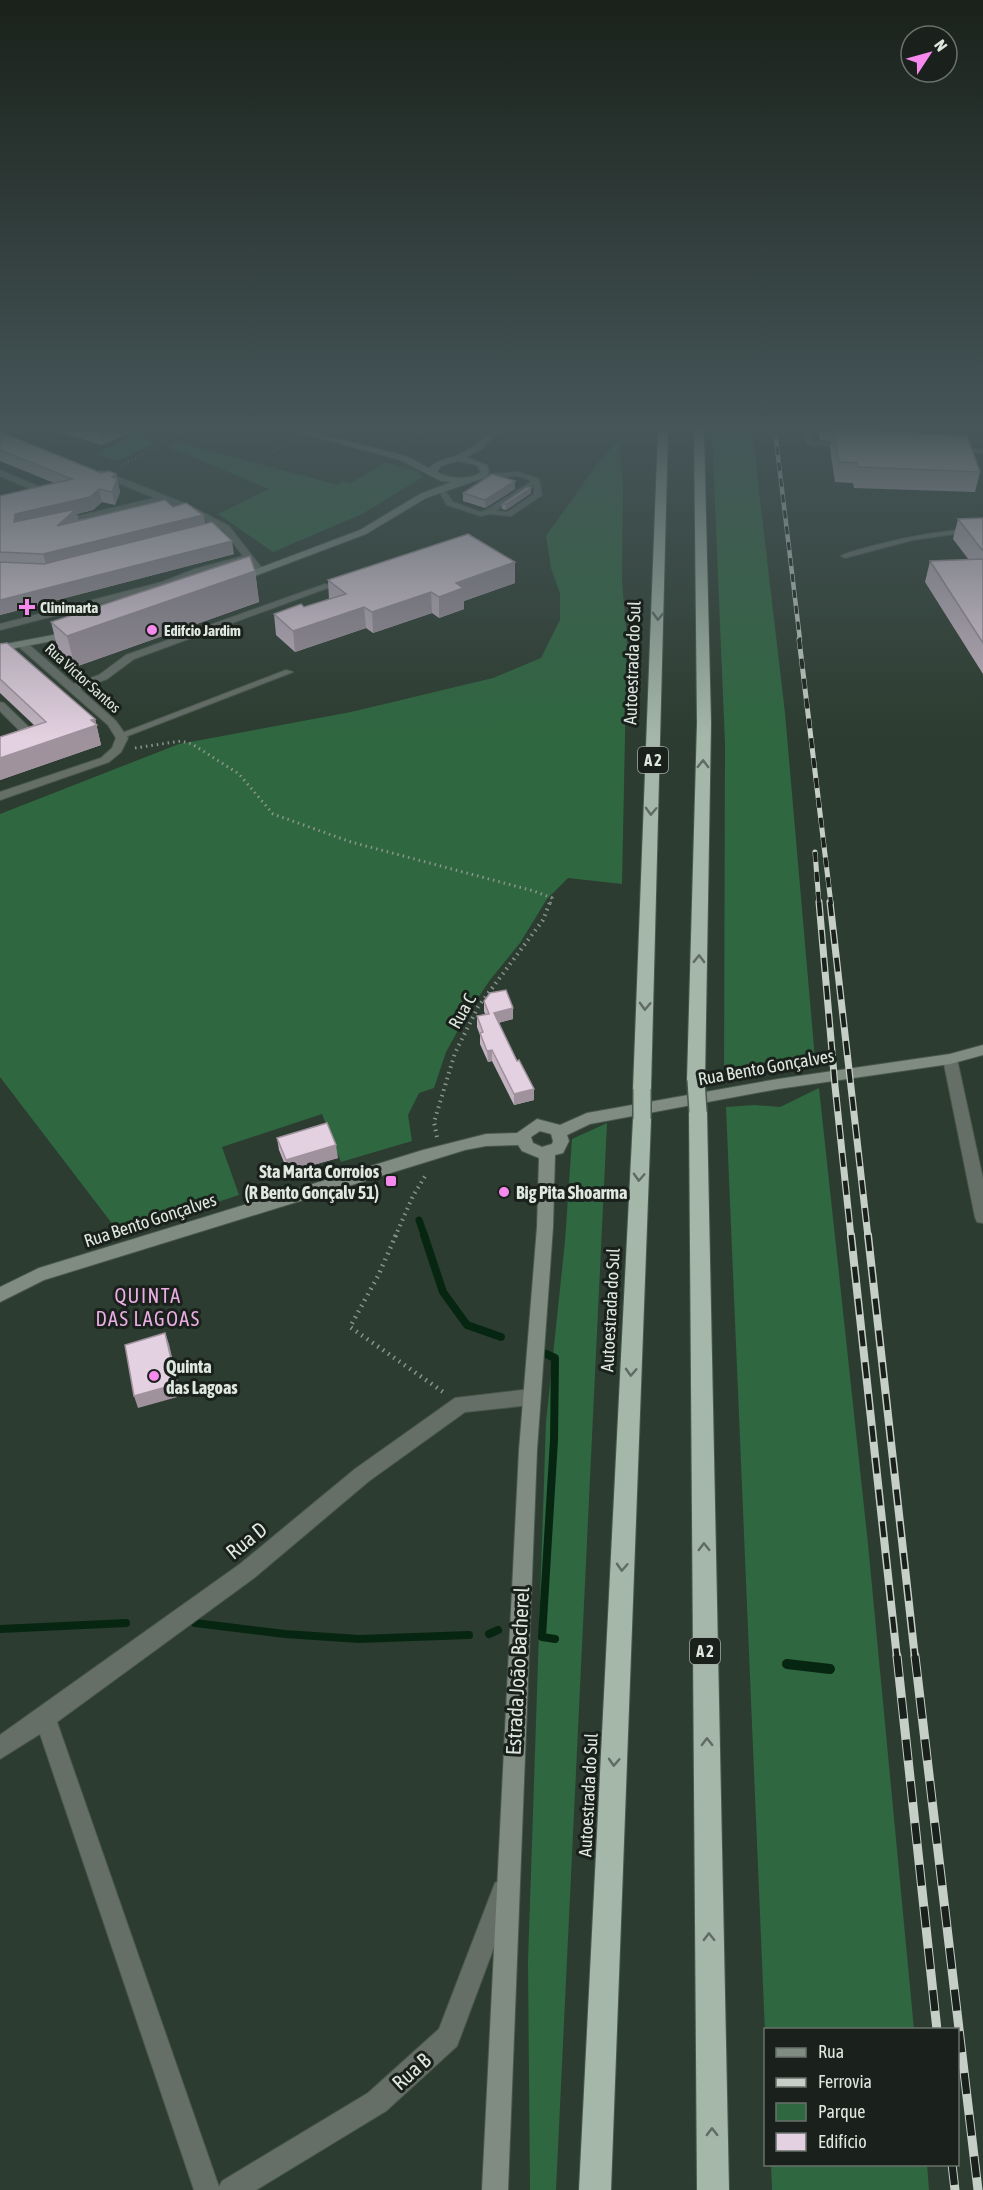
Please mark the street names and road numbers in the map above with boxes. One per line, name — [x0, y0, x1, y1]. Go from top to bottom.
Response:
street label: Autoestrada do Sul — [619, 601, 645, 725]
street label: Rua Victor Santos — [42, 640, 124, 716]
road number: A 2 — [638, 747, 668, 773]
street label: Rua C — [444, 990, 480, 1032]
street label: Rua Bento Gonçalves — [696, 1045, 836, 1089]
street label: Rua Bento Gonçalves — [81, 1189, 219, 1251]
street label: Autoestrada do Sul — [596, 1247, 624, 1372]
street label: Rua D — [221, 1516, 271, 1564]
street label: Estrada João Bacherel — [501, 1586, 533, 1756]
road number: A 2 — [690, 1638, 720, 1664]
street label: Autoestrada do Sul — [574, 1732, 602, 1857]
street label: Rua B — [387, 2048, 435, 2094]

